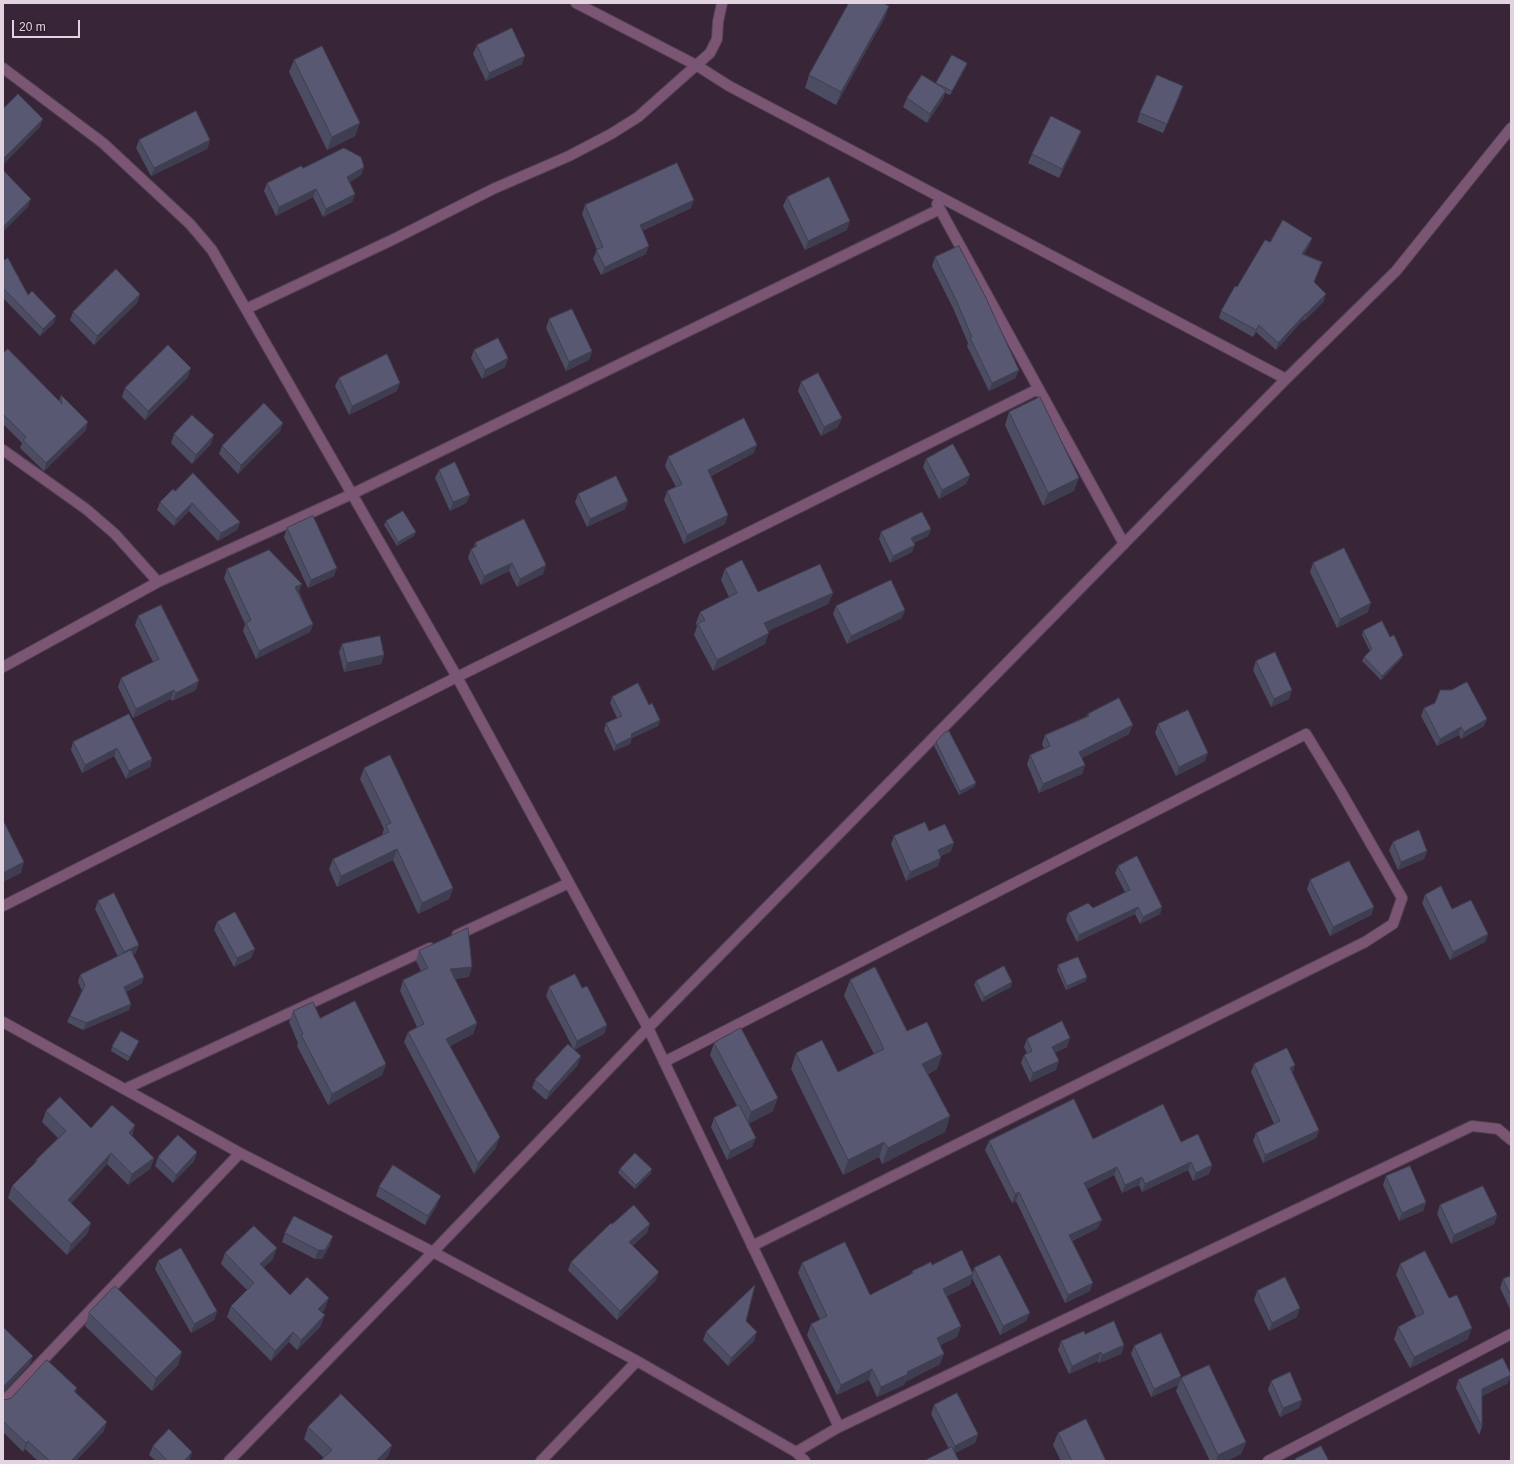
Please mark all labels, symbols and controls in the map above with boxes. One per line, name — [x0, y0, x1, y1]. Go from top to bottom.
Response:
scale bar — [14, 12, 82, 38]
text: 20 m — [19, 20, 46, 34]

